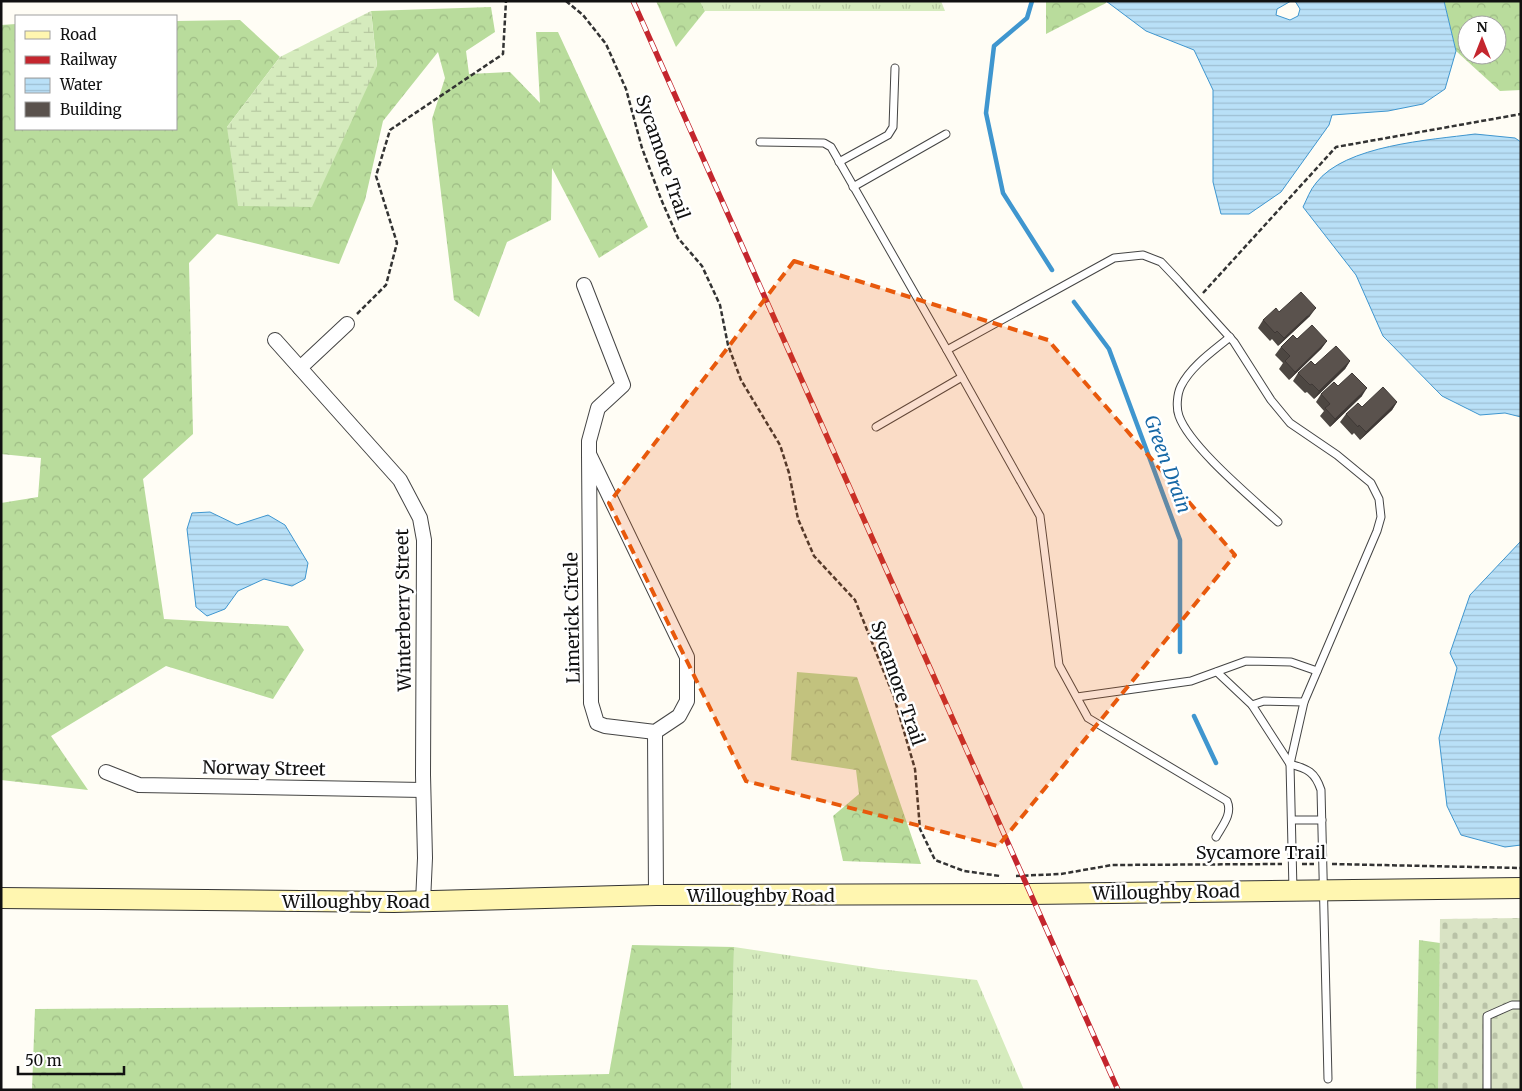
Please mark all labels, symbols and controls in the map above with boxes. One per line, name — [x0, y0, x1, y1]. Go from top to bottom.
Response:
legend — [15, 15, 178, 130]
north arrow — [1457, 15, 1507, 65]
text: N — [1476, 18, 1488, 36]
text: Road — [60, 25, 96, 44]
text: Railway — [60, 50, 117, 69]
text: Water — [59, 75, 103, 94]
street label: Sycamore Trail — [631, 92, 695, 223]
text: Building — [60, 100, 122, 119]
water label: Green Drain — [1139, 412, 1197, 516]
street label: Winterberry Street — [390, 528, 416, 693]
street label: Limerick Circle — [559, 552, 585, 684]
street label: Sycamore Trail — [866, 618, 930, 749]
street label: Norway Street — [202, 755, 326, 781]
street label: Sycamore Trail — [1196, 841, 1327, 864]
street label: Willoughby Road — [1091, 879, 1240, 905]
street label: Willoughby Road — [686, 884, 835, 907]
street label: Willoughby Road — [281, 890, 430, 913]
scale bar — [18, 1044, 124, 1076]
text: 50 m — [25, 1051, 62, 1070]

